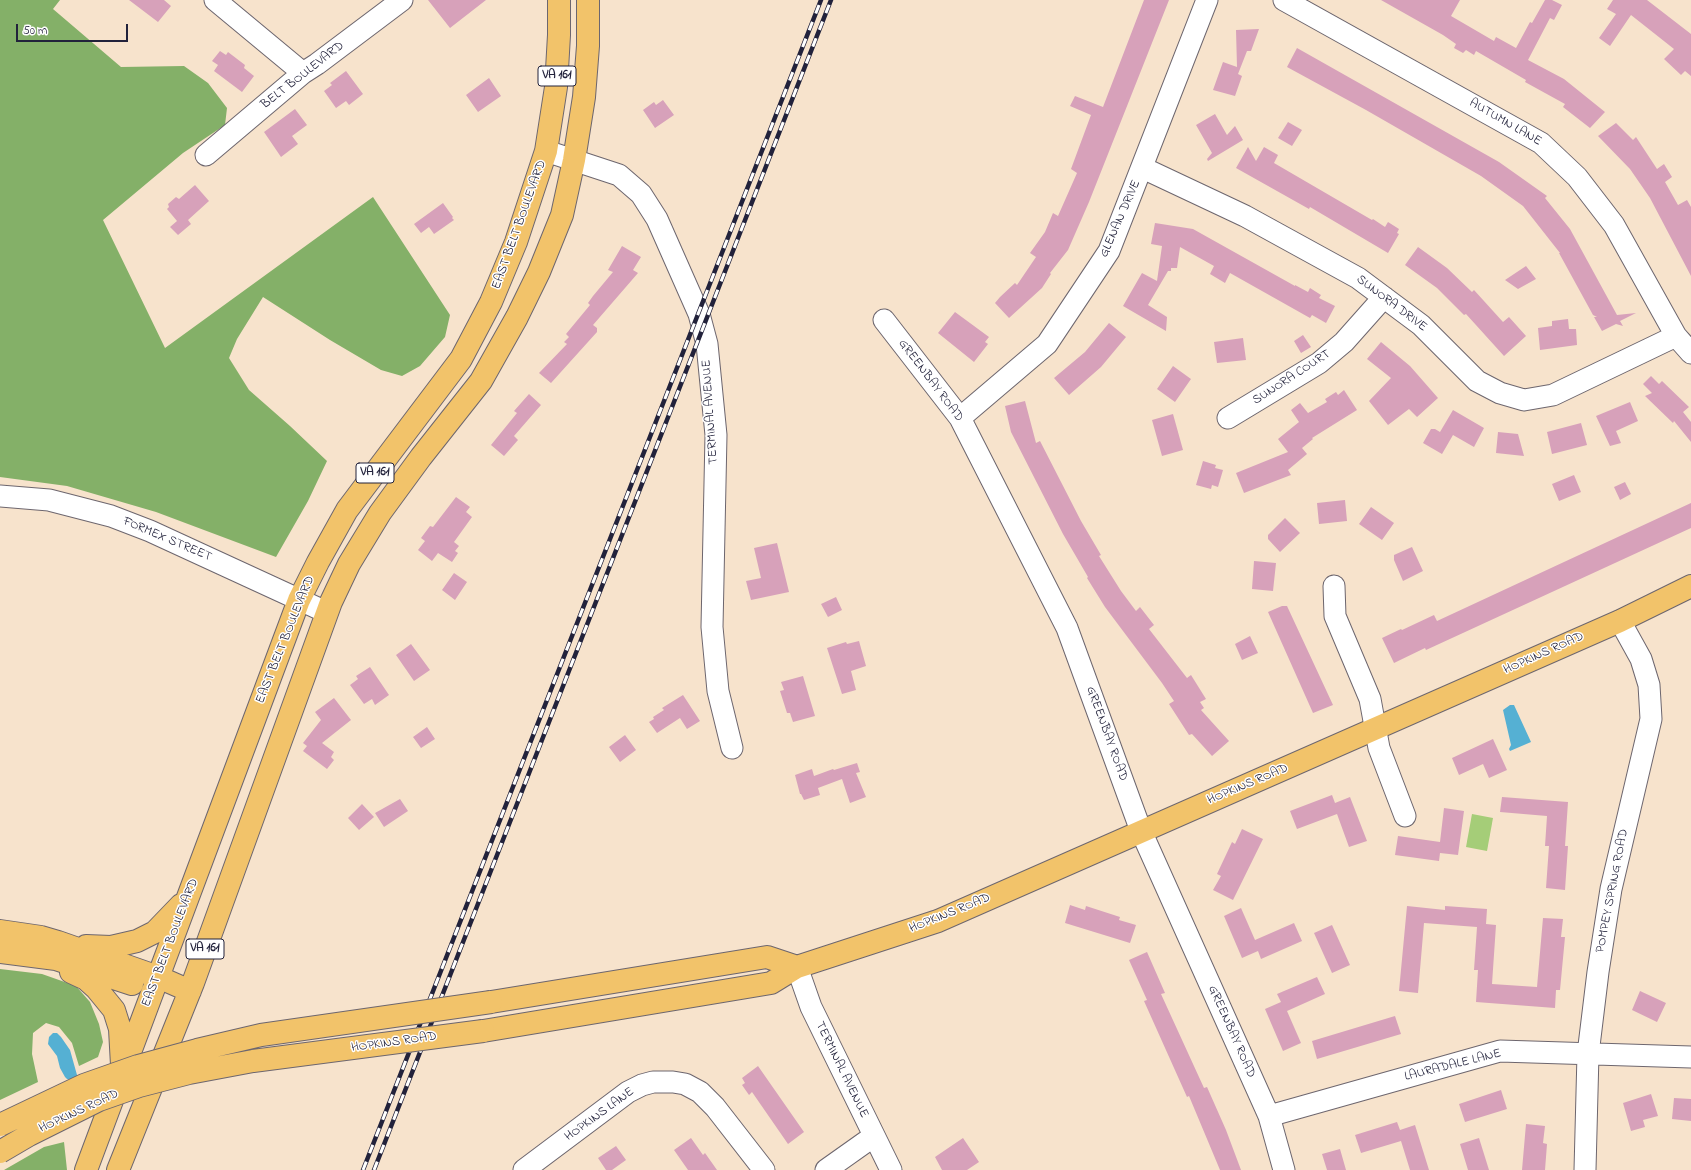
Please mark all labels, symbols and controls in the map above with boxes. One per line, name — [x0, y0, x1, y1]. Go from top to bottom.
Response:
scale bar — [18, 16, 130, 42]
text: 50 m — [23, 22, 47, 40]
street label: BELT BOULEVARD — [258, 39, 348, 113]
road number: VA 161 — [538, 66, 576, 86]
street label: AUTUMN LANE — [1466, 96, 1544, 150]
street label: EAST BELT BOULEVARD — [489, 158, 551, 292]
street label: GLENAN DRIVE — [1097, 178, 1145, 260]
street label: SUNORA DRIVE — [1353, 272, 1429, 336]
street label: GREENBAY ROAD — [894, 337, 966, 425]
street label: SUNORA COURT — [1250, 347, 1334, 409]
street label: TERMINAL AVENUE — [700, 359, 722, 465]
road number: VA 161 — [356, 463, 394, 483]
street label: FORMEX STREET — [120, 514, 214, 566]
street label: EAST BELT BOULEVARD — [253, 574, 319, 706]
street label: HOPKINS ROAD — [1502, 629, 1586, 679]
street label: GREENBAY ROAD — [1082, 685, 1130, 783]
street label: HOPKINS ROAD — [1205, 761, 1291, 809]
street label: POMPEY SPRING ROAD — [1593, 828, 1633, 954]
street label: EAST BELT BOULEVARD — [139, 877, 203, 1009]
street label: HOPKINS ROAD — [907, 891, 993, 937]
road number: VA 161 — [186, 939, 224, 959]
street label: GREENBAY ROAD — [1204, 983, 1258, 1081]
street label: TERMINAL AVENUE — [811, 1019, 871, 1121]
street label: HOPKINS ROAD — [350, 1029, 438, 1057]
street label: LAURADALE LANE — [1403, 1046, 1503, 1086]
street label: HOPKINS LANE — [562, 1085, 638, 1145]
street label: HOPKINS ROAD — [37, 1087, 121, 1137]

